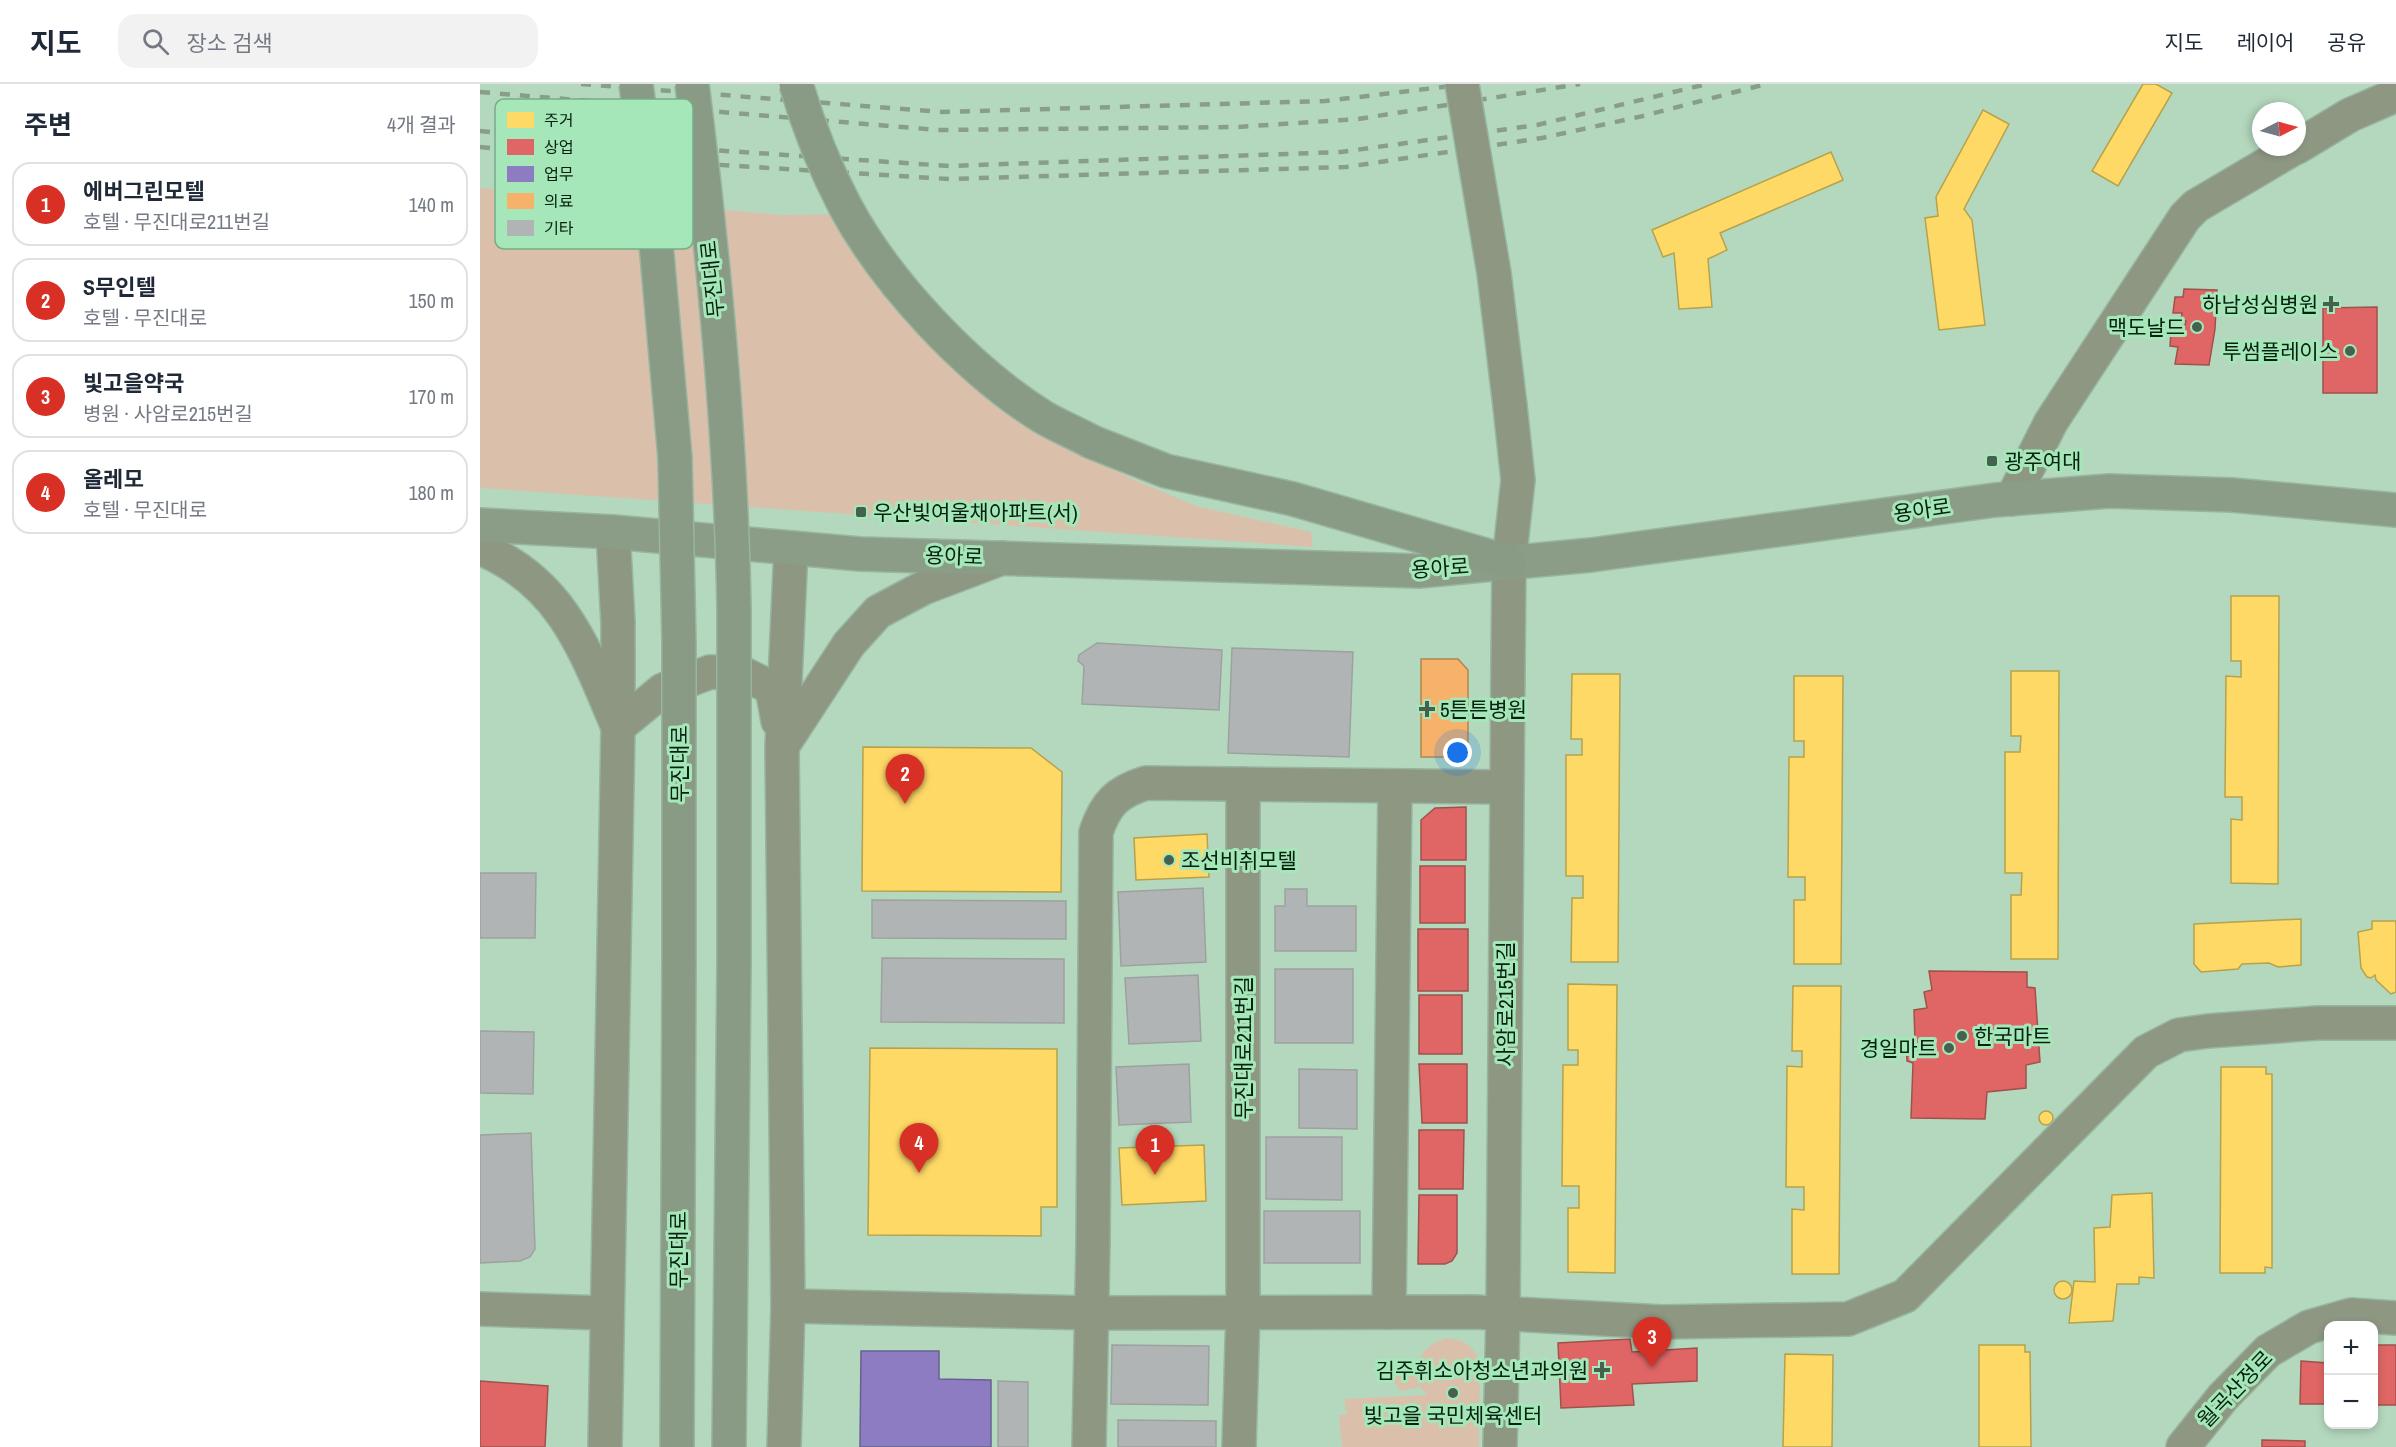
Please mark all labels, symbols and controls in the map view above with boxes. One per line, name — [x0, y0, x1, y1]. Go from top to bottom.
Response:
search box — [118, 14, 538, 68]
text: 지도 — [30, 24, 82, 62]
icon: search — [139, 25, 172, 58]
text: 장소 검색 — [187, 28, 273, 58]
text: 지도 — [2165, 28, 2203, 57]
text: 레이어 — [2236, 28, 2294, 57]
text: 공유 — [2327, 28, 2366, 57]
legend — [495, 99, 693, 249]
north arrow — [2252, 102, 2306, 156]
text: 주변 — [24, 107, 72, 142]
text: 주거 — [544, 109, 573, 131]
text: 4개 결과 — [387, 111, 456, 138]
text: 상업 — [544, 136, 573, 158]
text: 업무 — [544, 163, 574, 185]
text: 에버그린모텔 — [83, 176, 204, 206]
text: 의료 — [544, 190, 573, 212]
text: 1 — [41, 191, 50, 218]
text: 140 m — [408, 191, 454, 218]
text: 호텔 · 무진대로211번길 — [83, 208, 270, 235]
text: 기타 — [544, 217, 574, 239]
street label: 무진대로 — [694, 239, 730, 319]
text: S무인텔 — [83, 272, 156, 302]
text: 2 — [41, 287, 50, 314]
text: 150 m — [408, 287, 454, 314]
place label: 하남성심병원 — [2202, 290, 2318, 319]
marker: 하남성심병원 — [2322, 295, 2340, 313]
text: 호텔 · 무진대로 — [83, 304, 207, 331]
place label: 맥도날드 — [2108, 313, 2185, 342]
marker: 맥도날드 — [2190, 320, 2204, 334]
place label: 투썸플레이스 — [2222, 337, 2338, 366]
marker: 투썸플레이스 — [2343, 344, 2357, 358]
text: 빛고을약국 — [83, 368, 184, 398]
text: 3 — [41, 383, 50, 410]
text: 170 m — [408, 383, 454, 410]
text: 병원 · 사암로215번길 — [83, 400, 253, 427]
place label: 광주여대 — [2004, 447, 2081, 476]
marker: 광주여대 — [1985, 454, 1999, 468]
text: 올레모 — [83, 464, 144, 494]
text: 4 — [41, 479, 50, 506]
text: 180 m — [408, 479, 454, 506]
street label: 용아로 — [1891, 492, 1953, 528]
text: 호텔 · 무진대로 — [83, 496, 207, 523]
place label: 우산빛여울채아파트(서) — [873, 498, 1078, 527]
marker: 우산빛여울채아파트(서) — [854, 505, 868, 519]
street label: 용아로 — [925, 540, 983, 572]
street label: 용아로 — [1410, 552, 1470, 584]
place label: 5튼튼병원 — [1440, 695, 1527, 724]
marker: 5튼튼병원 — [1418, 700, 1436, 718]
street label: 무진대로 — [665, 725, 694, 803]
your location — [1443, 738, 1472, 767]
pin: 2 — [886, 754, 924, 804]
place label: 조선비취모텔 — [1181, 846, 1297, 875]
marker: 조선비취모텔 — [1162, 853, 1176, 867]
street label: 사암로215번길 — [1491, 941, 1520, 1067]
street label: 무진대로211번길 — [1229, 976, 1258, 1120]
place label: 한국마트 — [1974, 1022, 2051, 1051]
marker: 한국마트 — [1955, 1029, 1969, 1043]
place label: 경일마트 — [1860, 1034, 1937, 1063]
marker: 경일마트 — [1942, 1041, 1956, 1055]
pin: 4 — [900, 1124, 938, 1173]
pin: 1 — [1136, 1126, 1174, 1175]
street label: 무진대로 — [664, 1211, 693, 1289]
pin: 3 — [1632, 1318, 1672, 1367]
map controls — [2324, 1321, 2378, 1429]
button: + — [2324, 1321, 2378, 1375]
street label: 월곡산정로 — [2191, 1344, 2279, 1434]
place label: 김주휘소아청소년과의원 — [1375, 1356, 1588, 1385]
marker: 김주휘소아청소년과의원 — [1593, 1361, 1611, 1379]
button: − — [2324, 1375, 2378, 1429]
marker: 빛고을 국민체육센터 — [1446, 1386, 1460, 1400]
place label: 빛고을 국민체육센터 — [1364, 1401, 1542, 1430]

